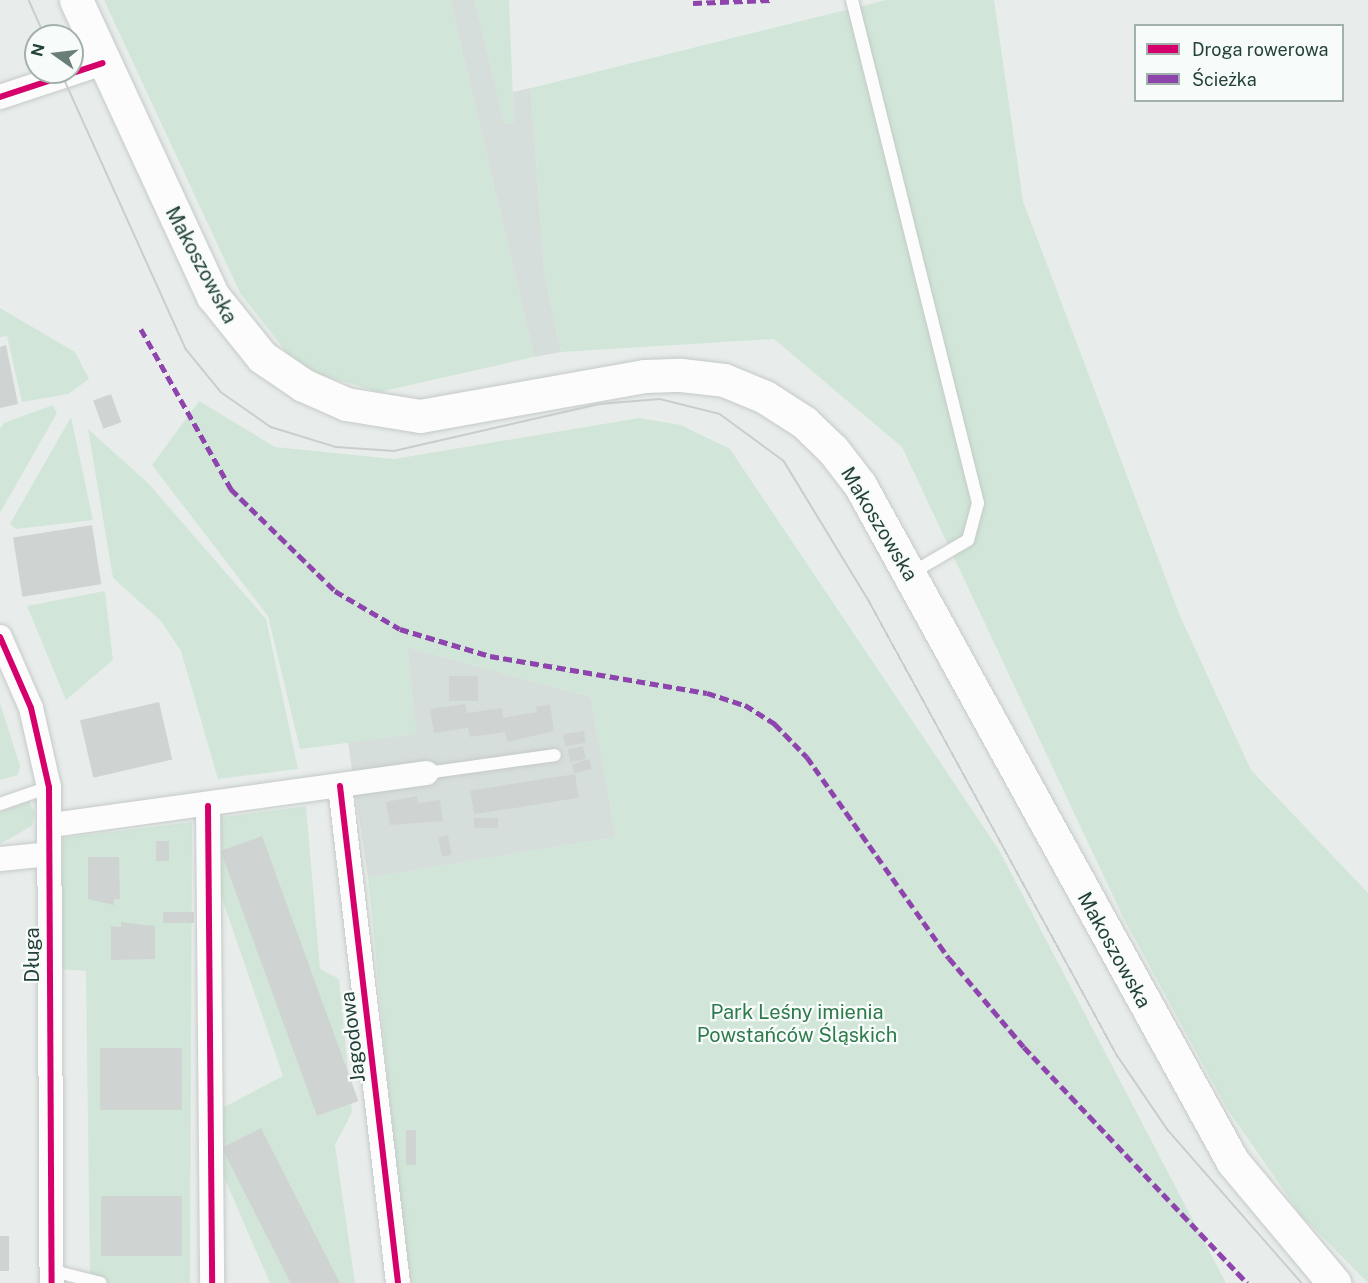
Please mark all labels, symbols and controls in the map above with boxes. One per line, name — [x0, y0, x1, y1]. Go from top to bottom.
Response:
north arrow — [24, 24, 84, 84]
legend — [1134, 24, 1344, 102]
text: Droga rowerowa — [1192, 39, 1328, 60]
text: N — [27, 42, 49, 58]
text: Ścieżka — [1192, 69, 1257, 90]
street label: Makoszowska — [160, 202, 242, 328]
street label: Makoszowska — [835, 463, 923, 585]
street label: Makoszowska — [1072, 888, 1156, 1012]
street label: Długa — [20, 927, 44, 983]
street label: Jagodowa — [335, 990, 371, 1084]
park label: Park Leśny imienia Powstańców Śląskich — [697, 1000, 897, 1047]

